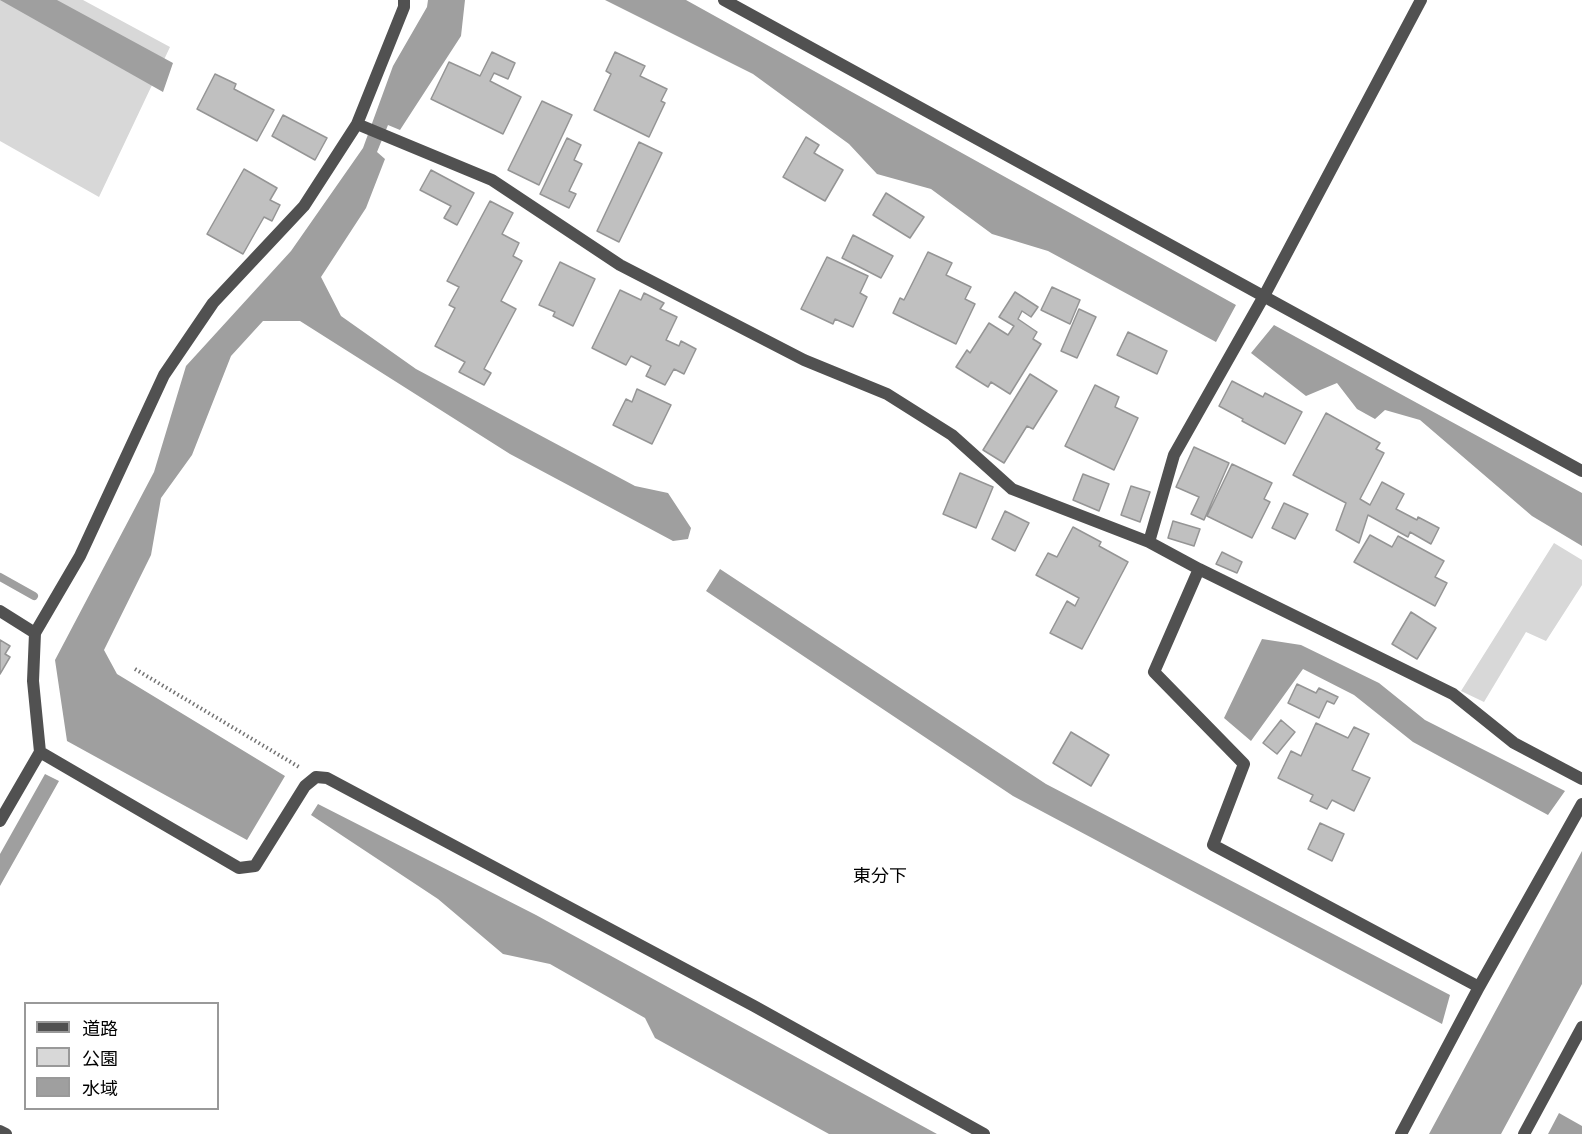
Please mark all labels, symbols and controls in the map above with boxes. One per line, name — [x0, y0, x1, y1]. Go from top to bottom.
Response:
district label: 東分下 — [853, 866, 907, 888]
legend — [24, 1002, 219, 1110]
text: 道路 — [82, 1018, 118, 1040]
text: 公園 — [82, 1048, 118, 1070]
text: 水域 — [82, 1078, 118, 1100]

